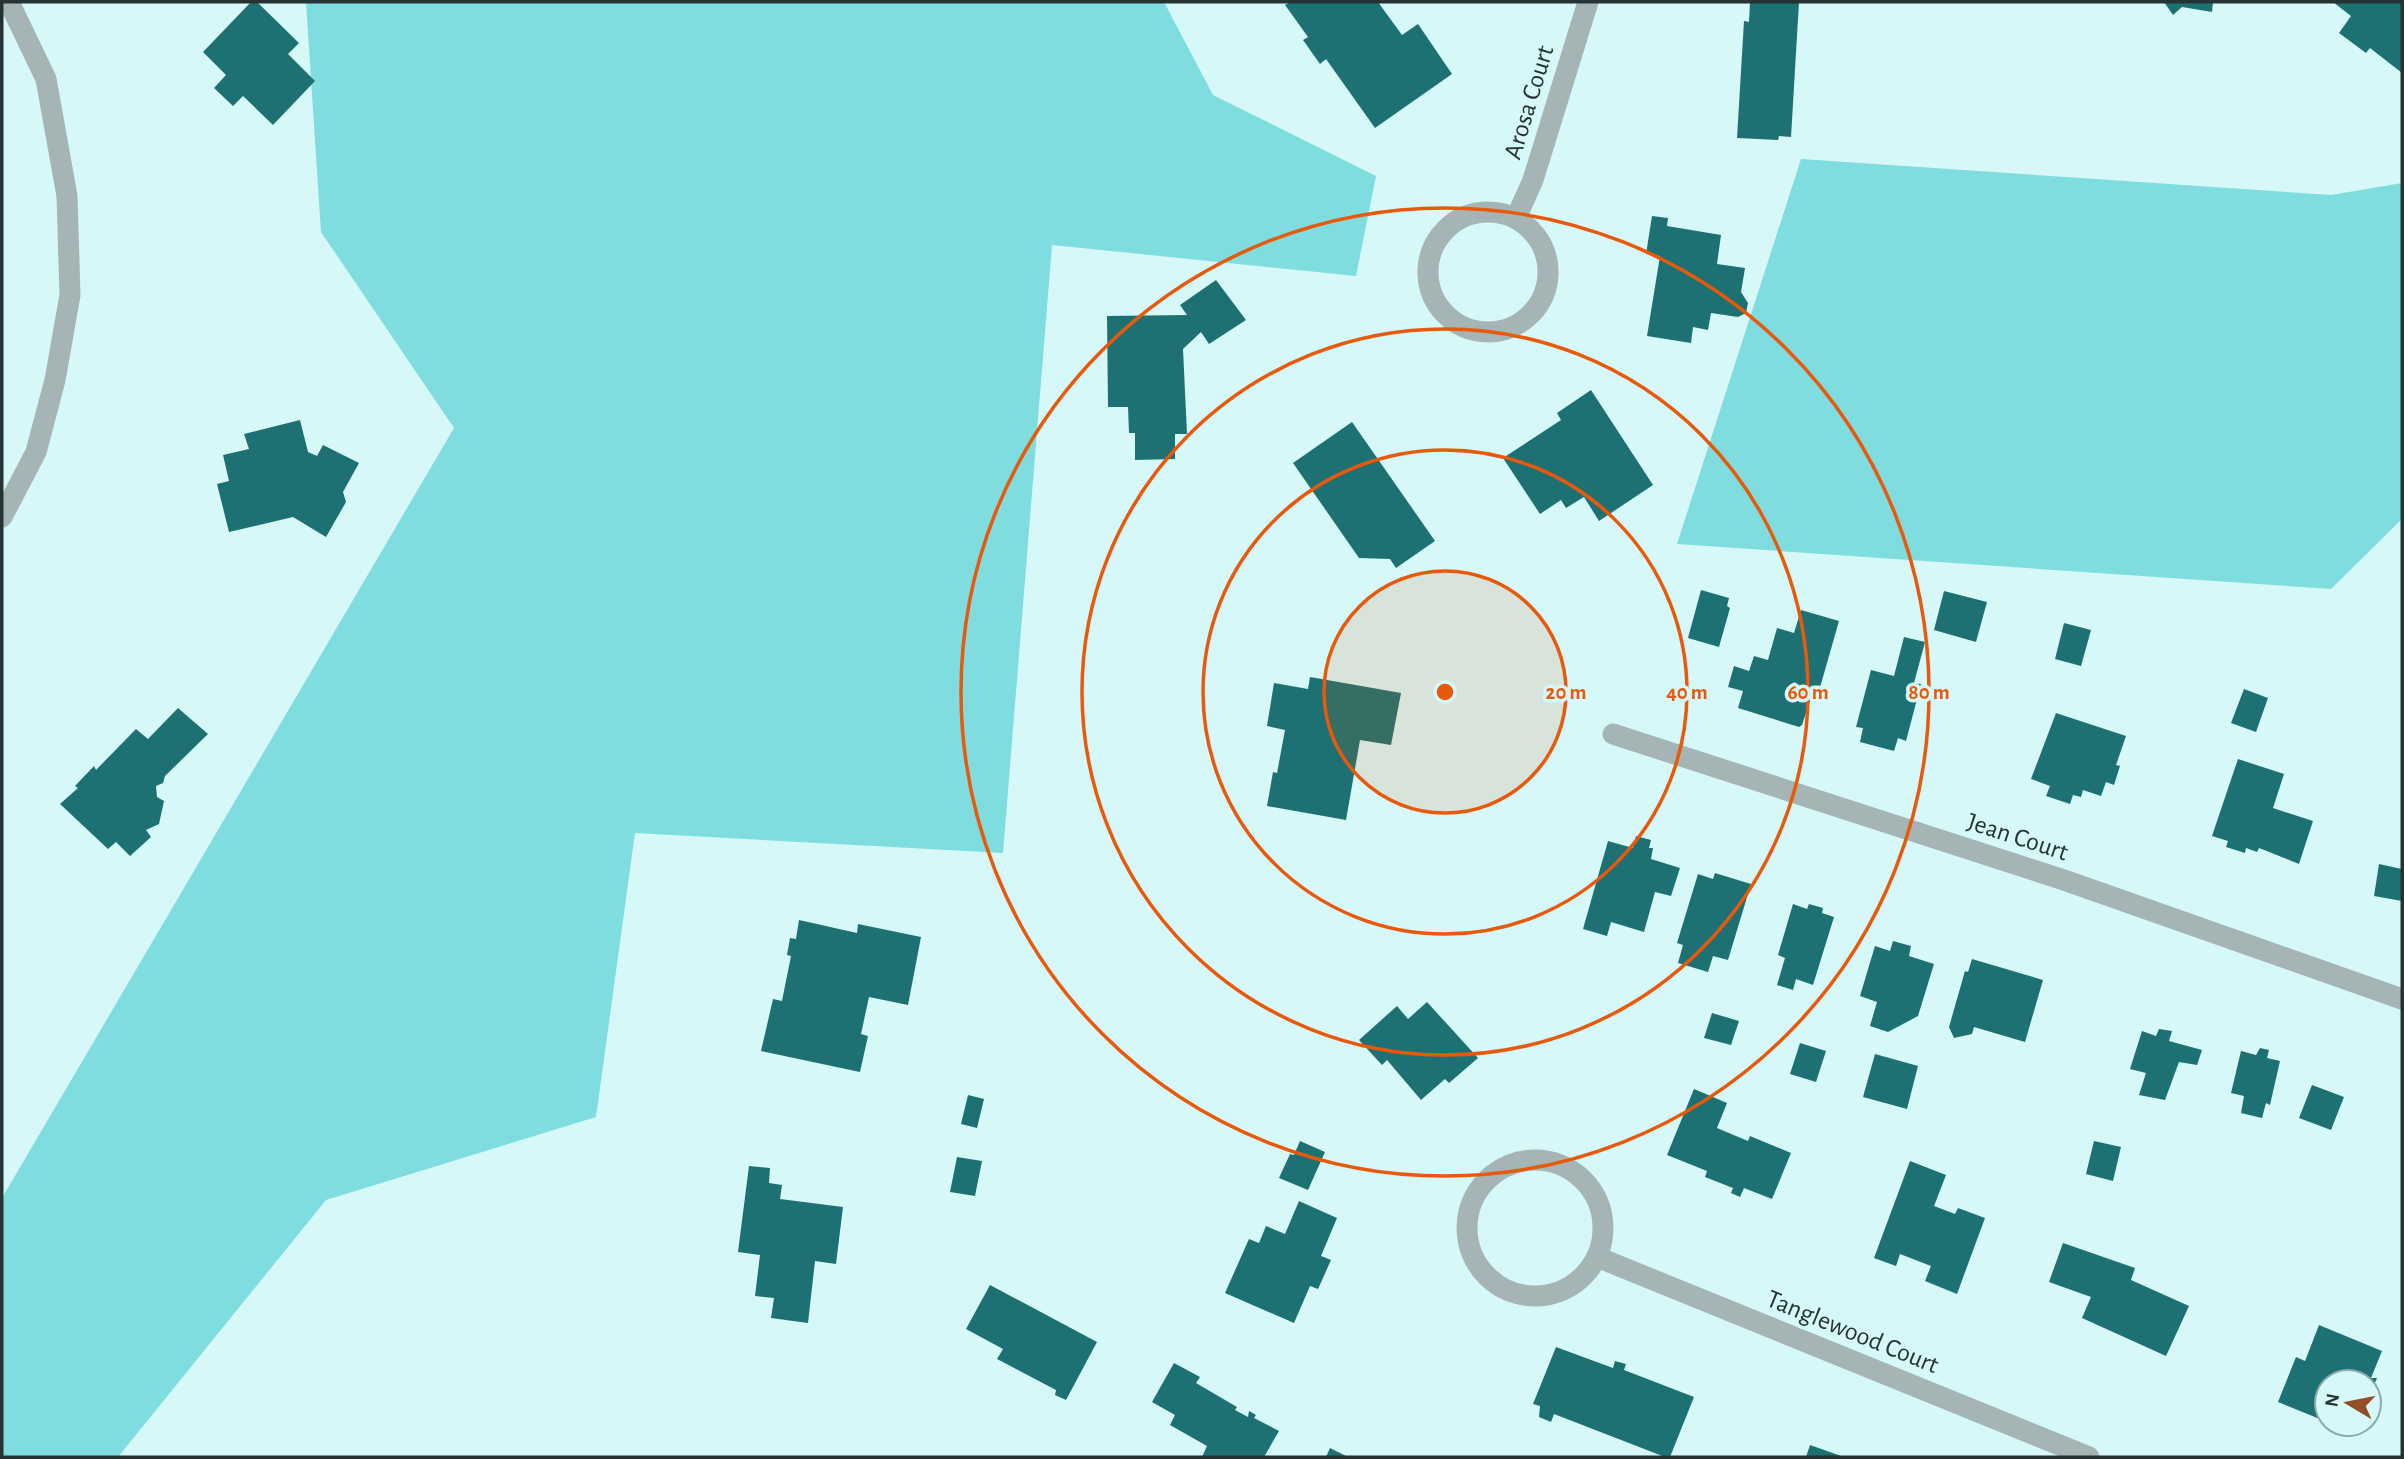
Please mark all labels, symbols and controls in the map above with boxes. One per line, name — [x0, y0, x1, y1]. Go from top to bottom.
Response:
street label: Arosa Court — [1499, 42, 1559, 162]
centre of rings — [1433, 680, 1457, 704]
text: 20 m — [1546, 682, 1586, 703]
text: 40 m — [1666, 682, 1708, 703]
text: 60 m — [1787, 682, 1829, 703]
text: 80 m — [1908, 682, 1950, 703]
street label: Jean Court — [1964, 808, 2071, 865]
street label: Tanglewood Court — [1763, 1286, 1942, 1378]
north arrow — [2313, 1368, 2383, 1438]
text: N — [2322, 1392, 2343, 1408]

